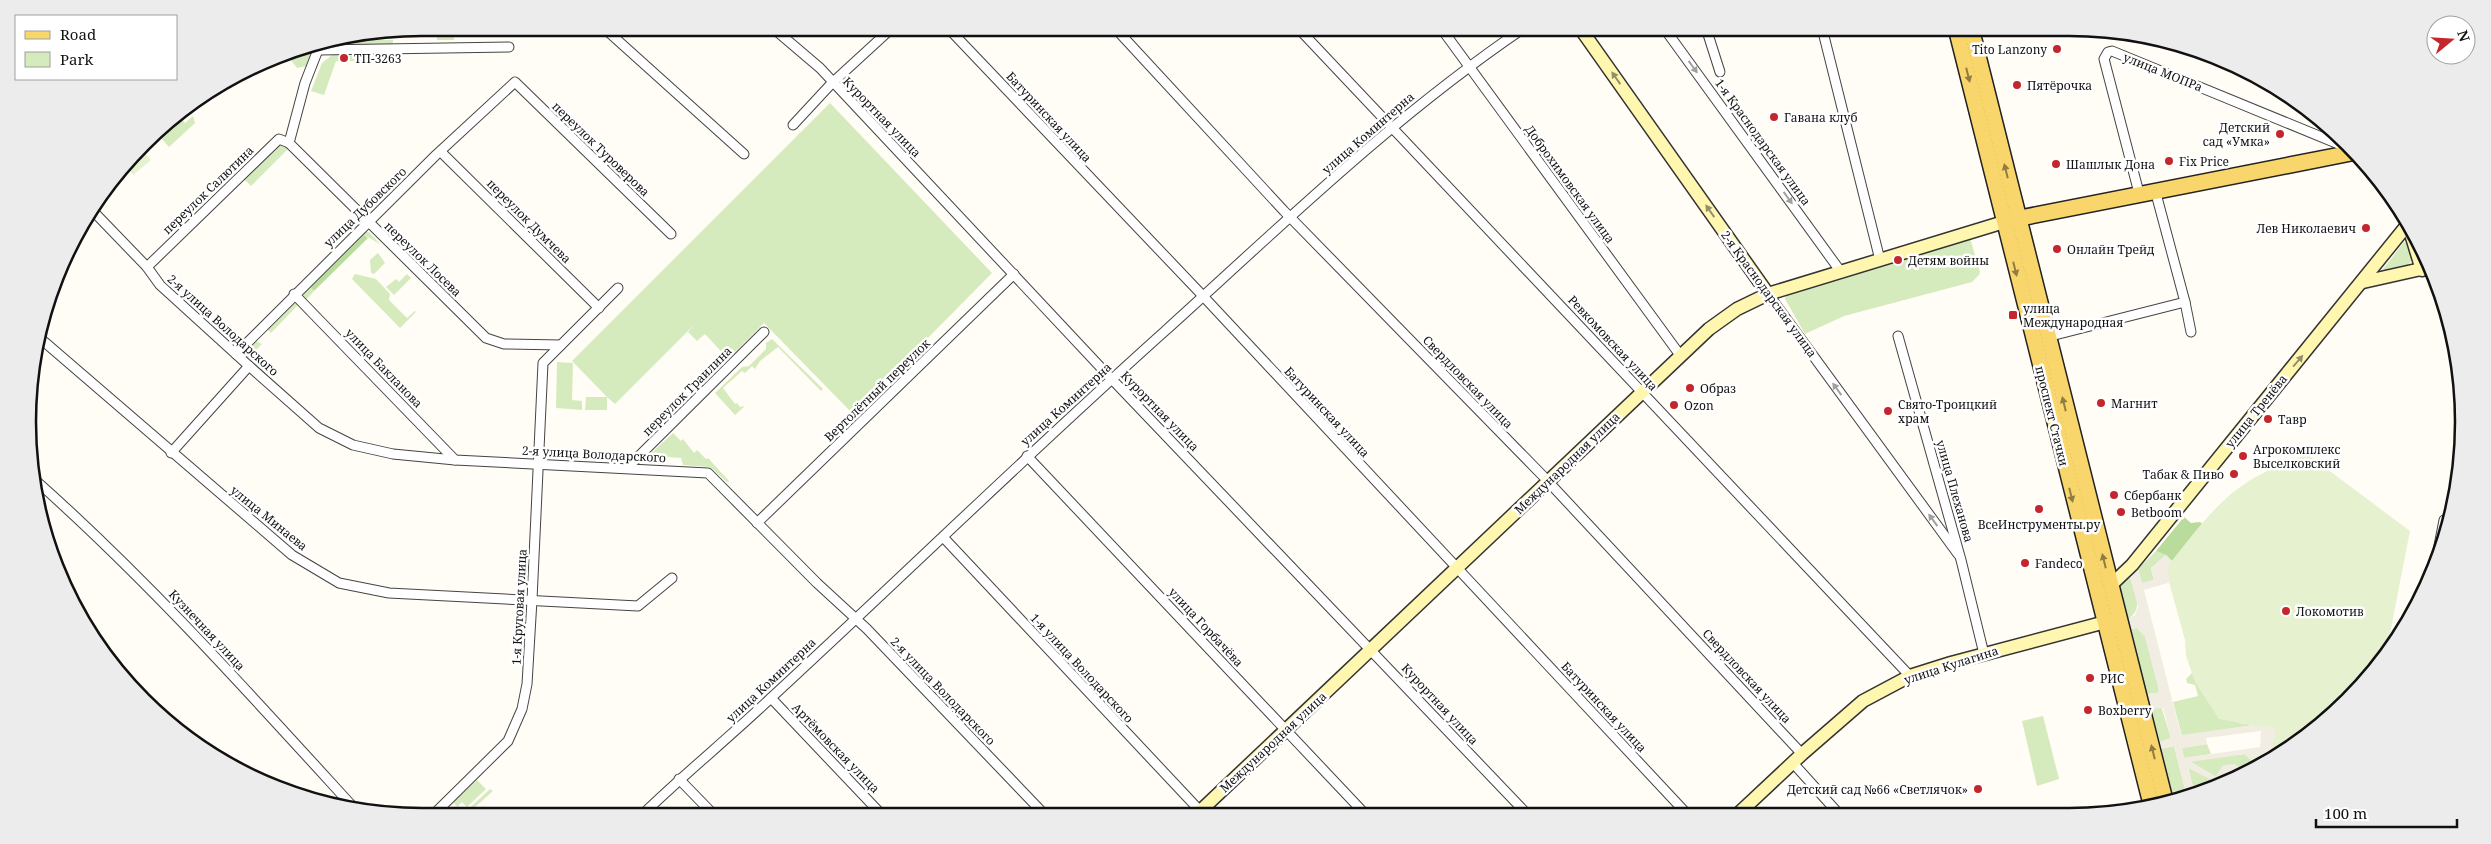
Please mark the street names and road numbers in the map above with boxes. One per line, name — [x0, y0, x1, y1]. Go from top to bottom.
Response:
street label: улица МОПРа — [2121, 48, 2205, 96]
street label: Батуринская улица — [1002, 68, 1096, 166]
street label: Курортная улица — [839, 73, 925, 161]
street label: 1-я Краснодарская улица — [1711, 75, 1815, 209]
street label: улица Коминтерна — [1318, 88, 1418, 178]
street label: переулок Туроверова — [548, 98, 654, 200]
street label: Доброхимовская улица — [1521, 121, 1619, 247]
street label: переулок Салютина — [159, 142, 257, 238]
street label: улица Дубовского — [320, 163, 410, 251]
street label: переулок Думчева — [483, 175, 575, 267]
street label: переулок Лосева — [381, 218, 465, 300]
street label: 2-я Краснодарская улица — [1717, 227, 1821, 361]
street label: 2-я улица Володарского — [164, 270, 282, 380]
street label: Ревкомовская улица — [1564, 292, 1662, 395]
street label: улица Бакланова — [342, 325, 426, 412]
street label: Свердловская улица — [1419, 332, 1517, 432]
street label: Вертолётный переулок — [820, 334, 934, 445]
street label: переулок Траилина — [639, 342, 736, 439]
street label: улица Коминтерна — [1017, 358, 1115, 449]
street label: Батуринская улица — [1280, 363, 1374, 461]
street label: проспект Стачки — [2031, 364, 2073, 468]
street label: Курортная улица — [1117, 367, 1203, 455]
street label: улица Тренёва — [2221, 371, 2291, 451]
street label: Международная улица — [1511, 408, 1624, 518]
street label: улица Плеханова — [1932, 438, 1978, 544]
street label: 2-я улица Володарского — [522, 442, 666, 466]
street label: улица Минаева — [227, 482, 311, 554]
street label: 1-я Круговая улица — [507, 548, 531, 666]
street label: улица Горбачёва — [1165, 584, 1247, 671]
street label: Кузнечная улица — [165, 586, 249, 674]
street label: 1-я улица Володарского — [1027, 610, 1137, 727]
street label: Свердловская улица — [1699, 625, 1795, 727]
street label: 2-я улица Володарского — [887, 633, 999, 749]
street label: улица Коминтерна — [722, 634, 820, 726]
street label: улица Кулагина — [1902, 642, 2001, 688]
street label: Батуринская улица — [1557, 658, 1651, 756]
street label: Курортная улица — [1398, 660, 1482, 749]
street label: Международная улица — [1216, 688, 1330, 796]
street label: Артёмовская улица — [788, 699, 884, 797]

